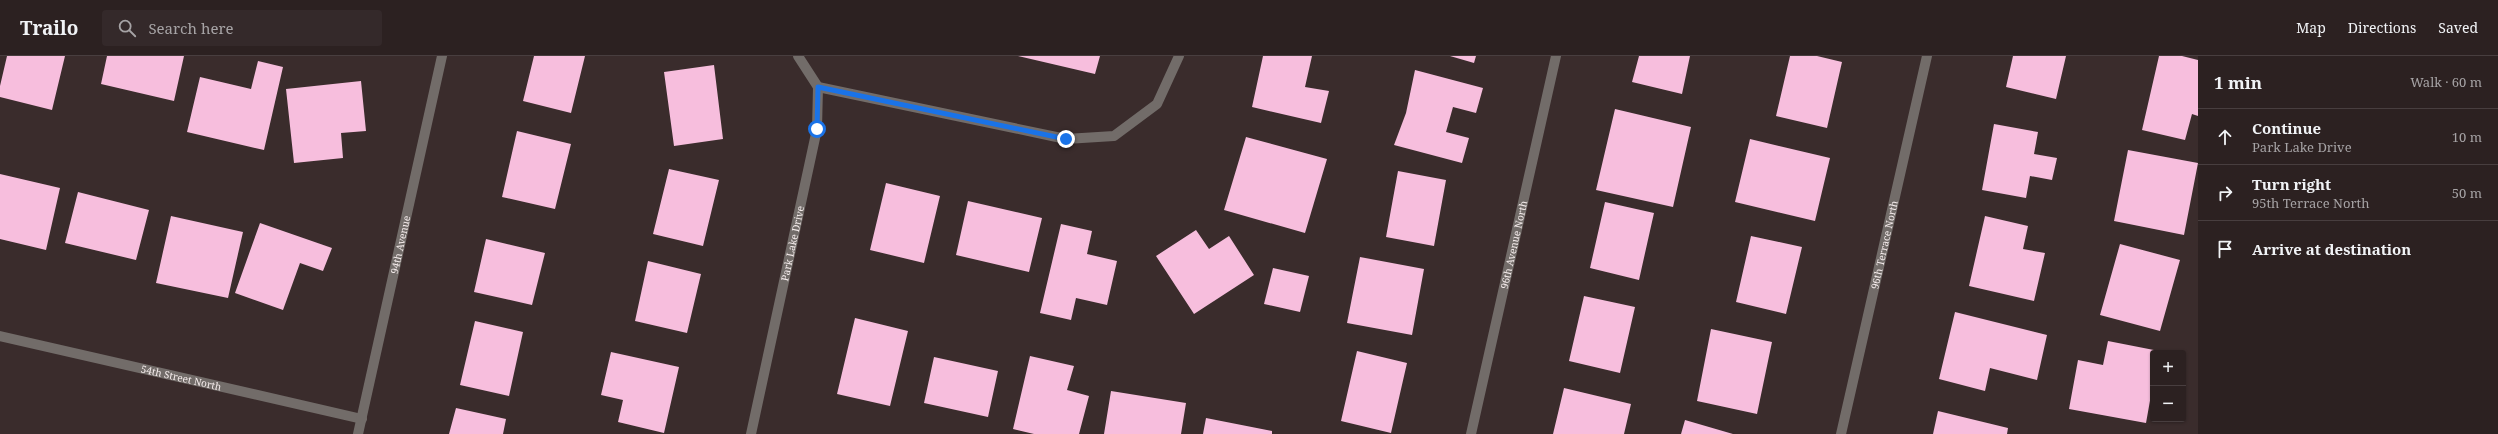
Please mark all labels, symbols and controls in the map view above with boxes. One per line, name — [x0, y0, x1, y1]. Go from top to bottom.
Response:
search box — [102, 10, 382, 46]
text: Trailo — [20, 15, 78, 41]
icon: search — [116, 17, 138, 39]
text: Search here — [148, 18, 234, 38]
text: Map — [2296, 18, 2326, 37]
text: Directions — [2348, 18, 2416, 37]
text: Saved — [2438, 18, 2478, 37]
text: 1 min — [2214, 71, 2262, 94]
text: Walk · 60 m — [2410, 73, 2482, 91]
text: Continue — [2252, 118, 2321, 138]
route start — [808, 120, 826, 138]
icon: ahead — [2214, 126, 2236, 148]
text: 10 m — [2452, 128, 2482, 146]
route end — [1057, 130, 1075, 148]
text: Park Lake Drive — [2252, 138, 2352, 156]
text: Turn right — [2252, 174, 2331, 194]
icon: right — [2214, 182, 2236, 204]
text: 50 m — [2452, 184, 2482, 202]
text: 95th Terrace North — [2252, 194, 2369, 212]
street label: 96th Avenue North — [1497, 199, 1530, 290]
street label: 96th Terrace North — [1867, 199, 1901, 291]
street label: Park Lake Drive — [777, 204, 807, 282]
street label: 94th Avenue — [387, 214, 413, 275]
icon: arrive — [2214, 238, 2236, 260]
text: Arrive at destination — [2252, 239, 2411, 259]
map controls — [2150, 350, 2186, 422]
button: + — [2150, 350, 2186, 386]
street label: 54th Street North — [140, 362, 224, 394]
button: − — [2150, 386, 2186, 422]

